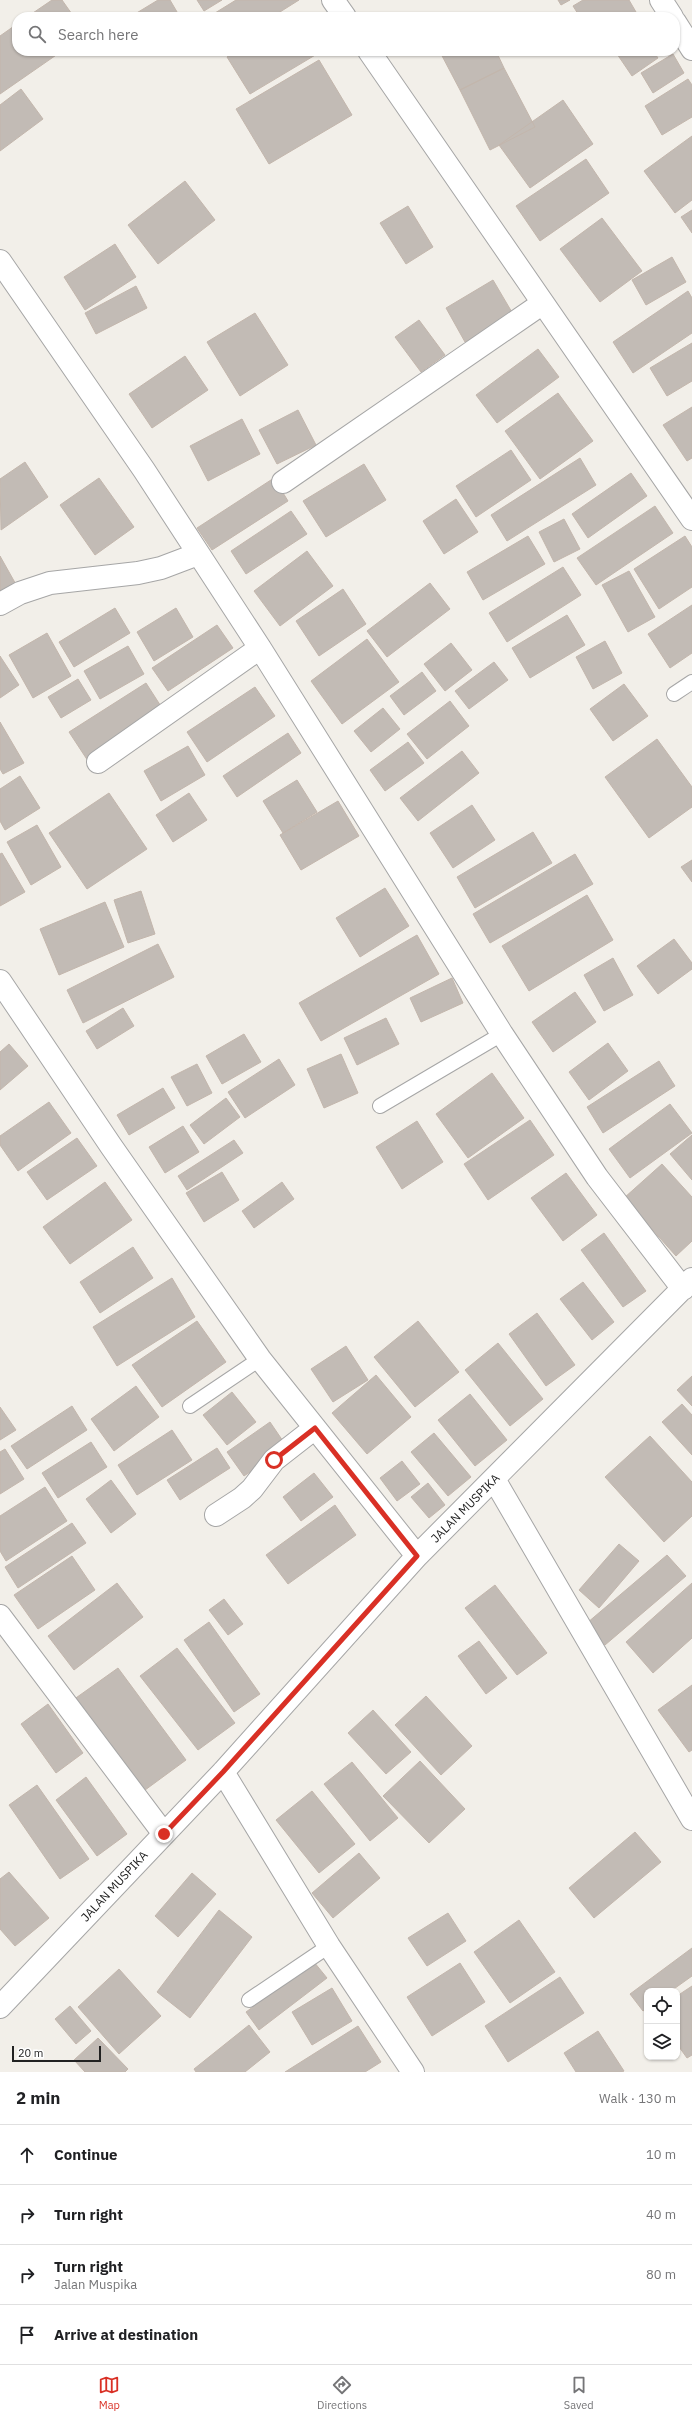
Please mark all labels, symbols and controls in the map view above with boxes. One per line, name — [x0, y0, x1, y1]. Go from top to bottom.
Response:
search box — [12, 12, 680, 56]
icon: search — [26, 23, 48, 45]
text: Search here — [58, 25, 138, 44]
route start — [265, 1451, 283, 1469]
street label: JALAN MUSPIKA — [427, 1470, 503, 1546]
route end — [155, 1825, 173, 1843]
street label: JALAN MUSPIKA — [77, 1847, 151, 1924]
map controls — [644, 1988, 680, 2060]
button: locate — [644, 1988, 680, 2024]
button: layers — [644, 2024, 680, 2060]
scale bar — [12, 2044, 101, 2063]
text: 20 m — [18, 2046, 43, 2060]
text: 2 min — [16, 2087, 60, 2109]
text: Walk · 130 m — [599, 2090, 676, 2107]
icon: ahead — [16, 2144, 38, 2166]
text: Continue — [54, 2145, 118, 2164]
text: 10 m — [646, 2146, 676, 2163]
icon: right — [16, 2204, 38, 2226]
text: Turn right — [54, 2205, 123, 2224]
text: 40 m — [646, 2206, 676, 2223]
text: Turn right — [54, 2257, 123, 2276]
icon: right — [16, 2264, 38, 2286]
text: 80 m — [646, 2266, 676, 2283]
text: Jalan Muspika — [54, 2276, 137, 2293]
icon: arrive — [16, 2324, 38, 2346]
text: Arrive at destination — [54, 2325, 198, 2344]
tab: Map — [98, 2374, 120, 2412]
tab: Directions — [317, 2374, 367, 2412]
tab: Saved — [564, 2374, 594, 2412]

